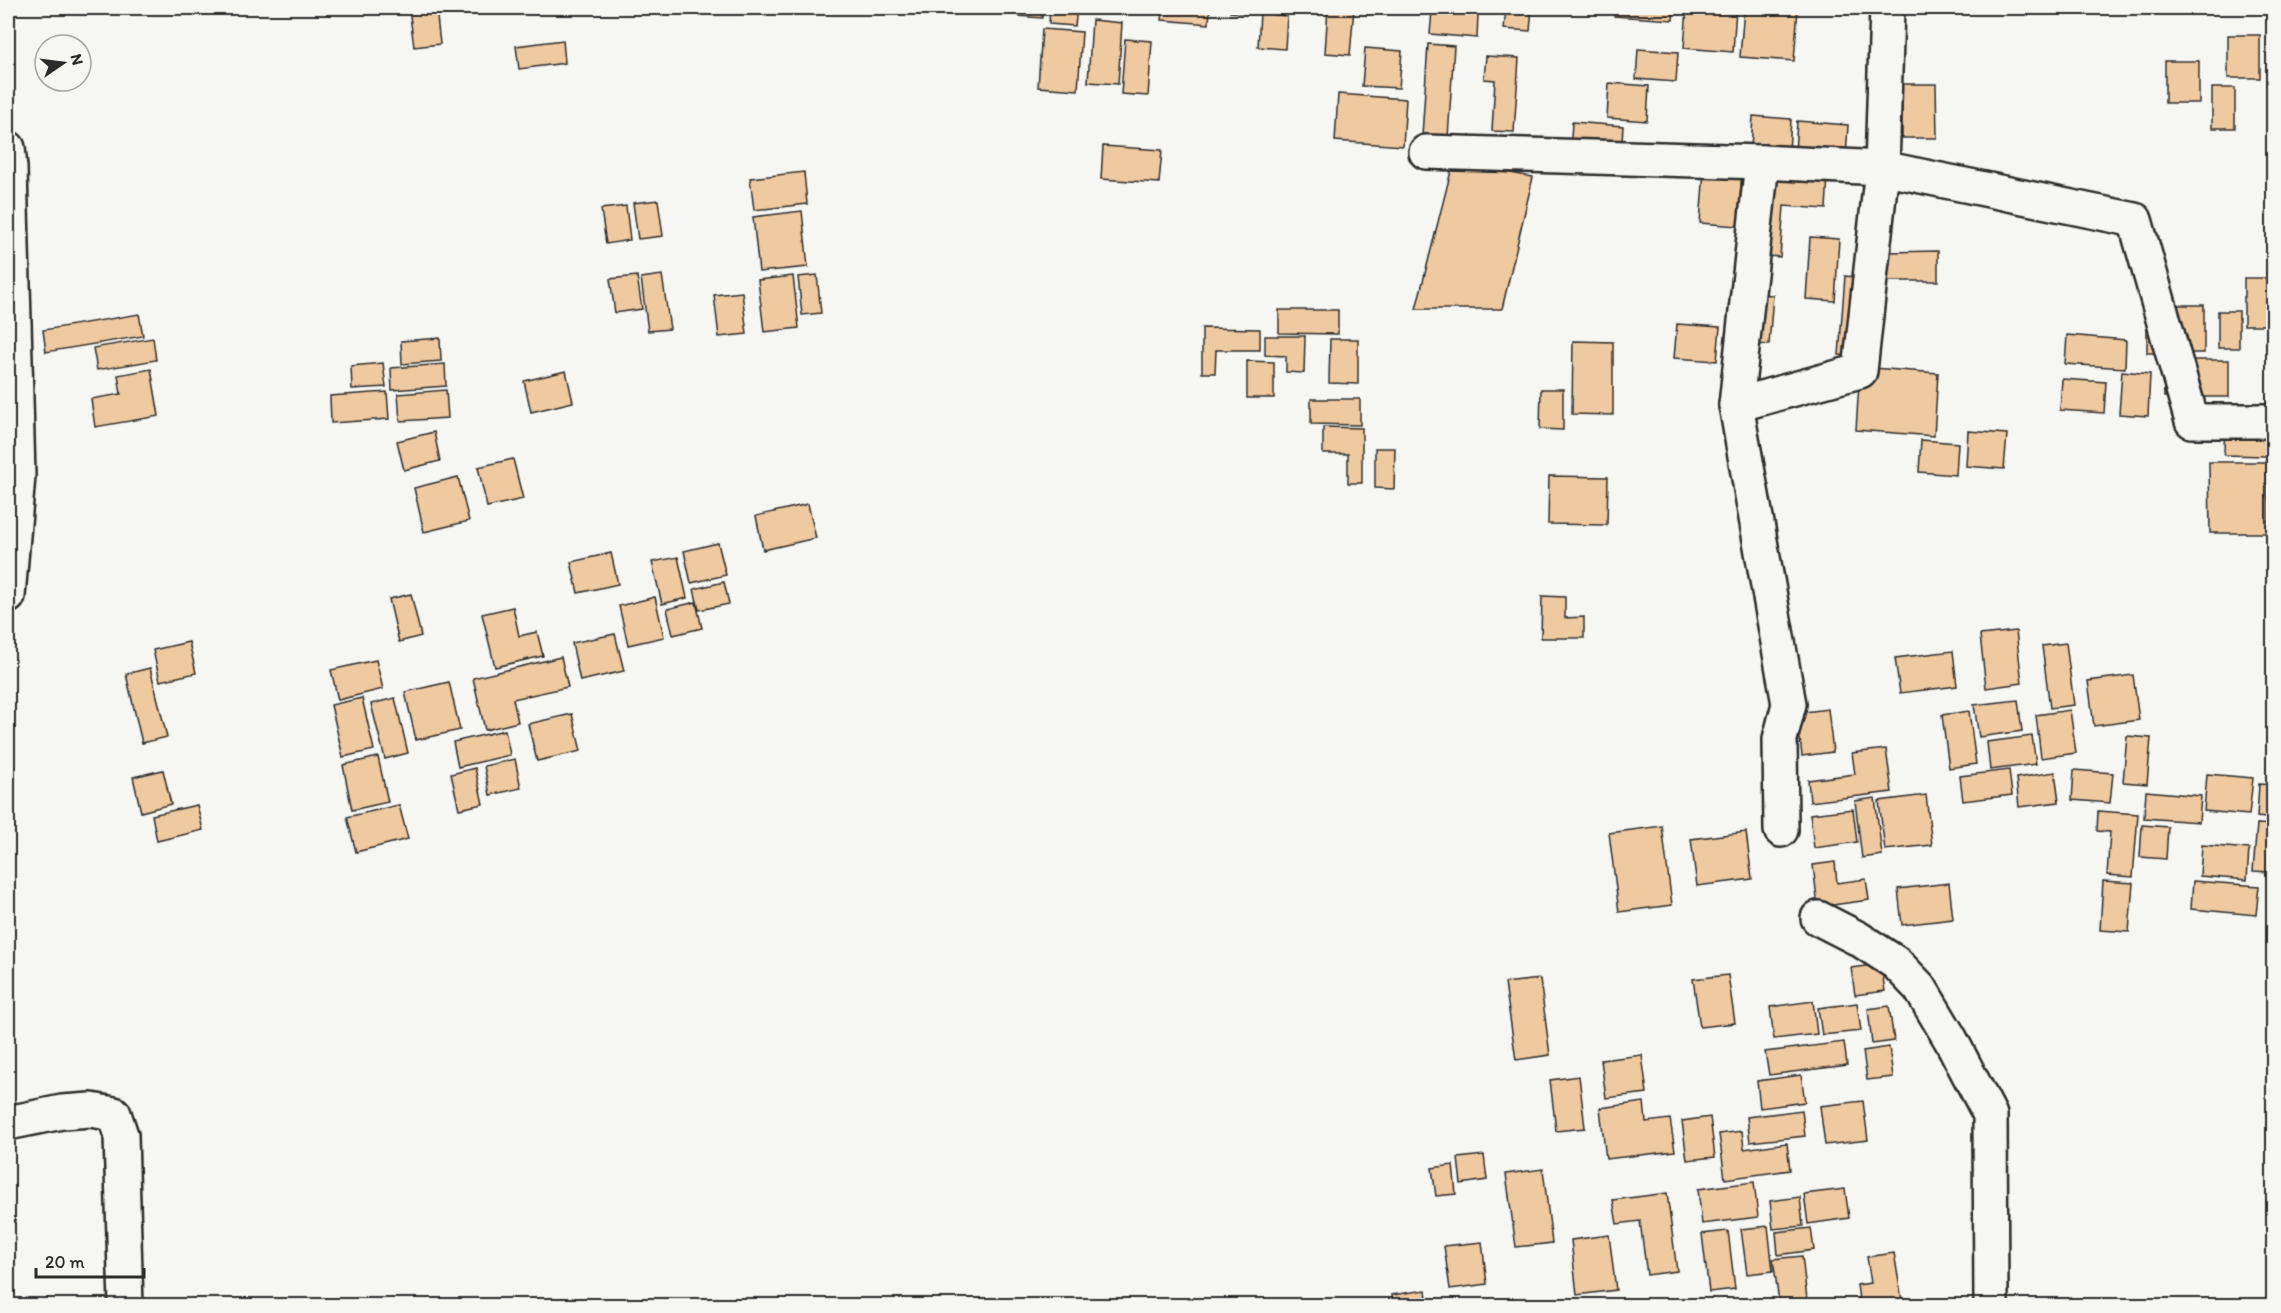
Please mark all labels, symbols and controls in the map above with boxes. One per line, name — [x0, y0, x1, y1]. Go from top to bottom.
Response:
north arrow — [33, 33, 93, 93]
text: N — [67, 52, 88, 67]
scale bar — [36, 1241, 144, 1279]
text: 20 m — [45, 1251, 85, 1273]

